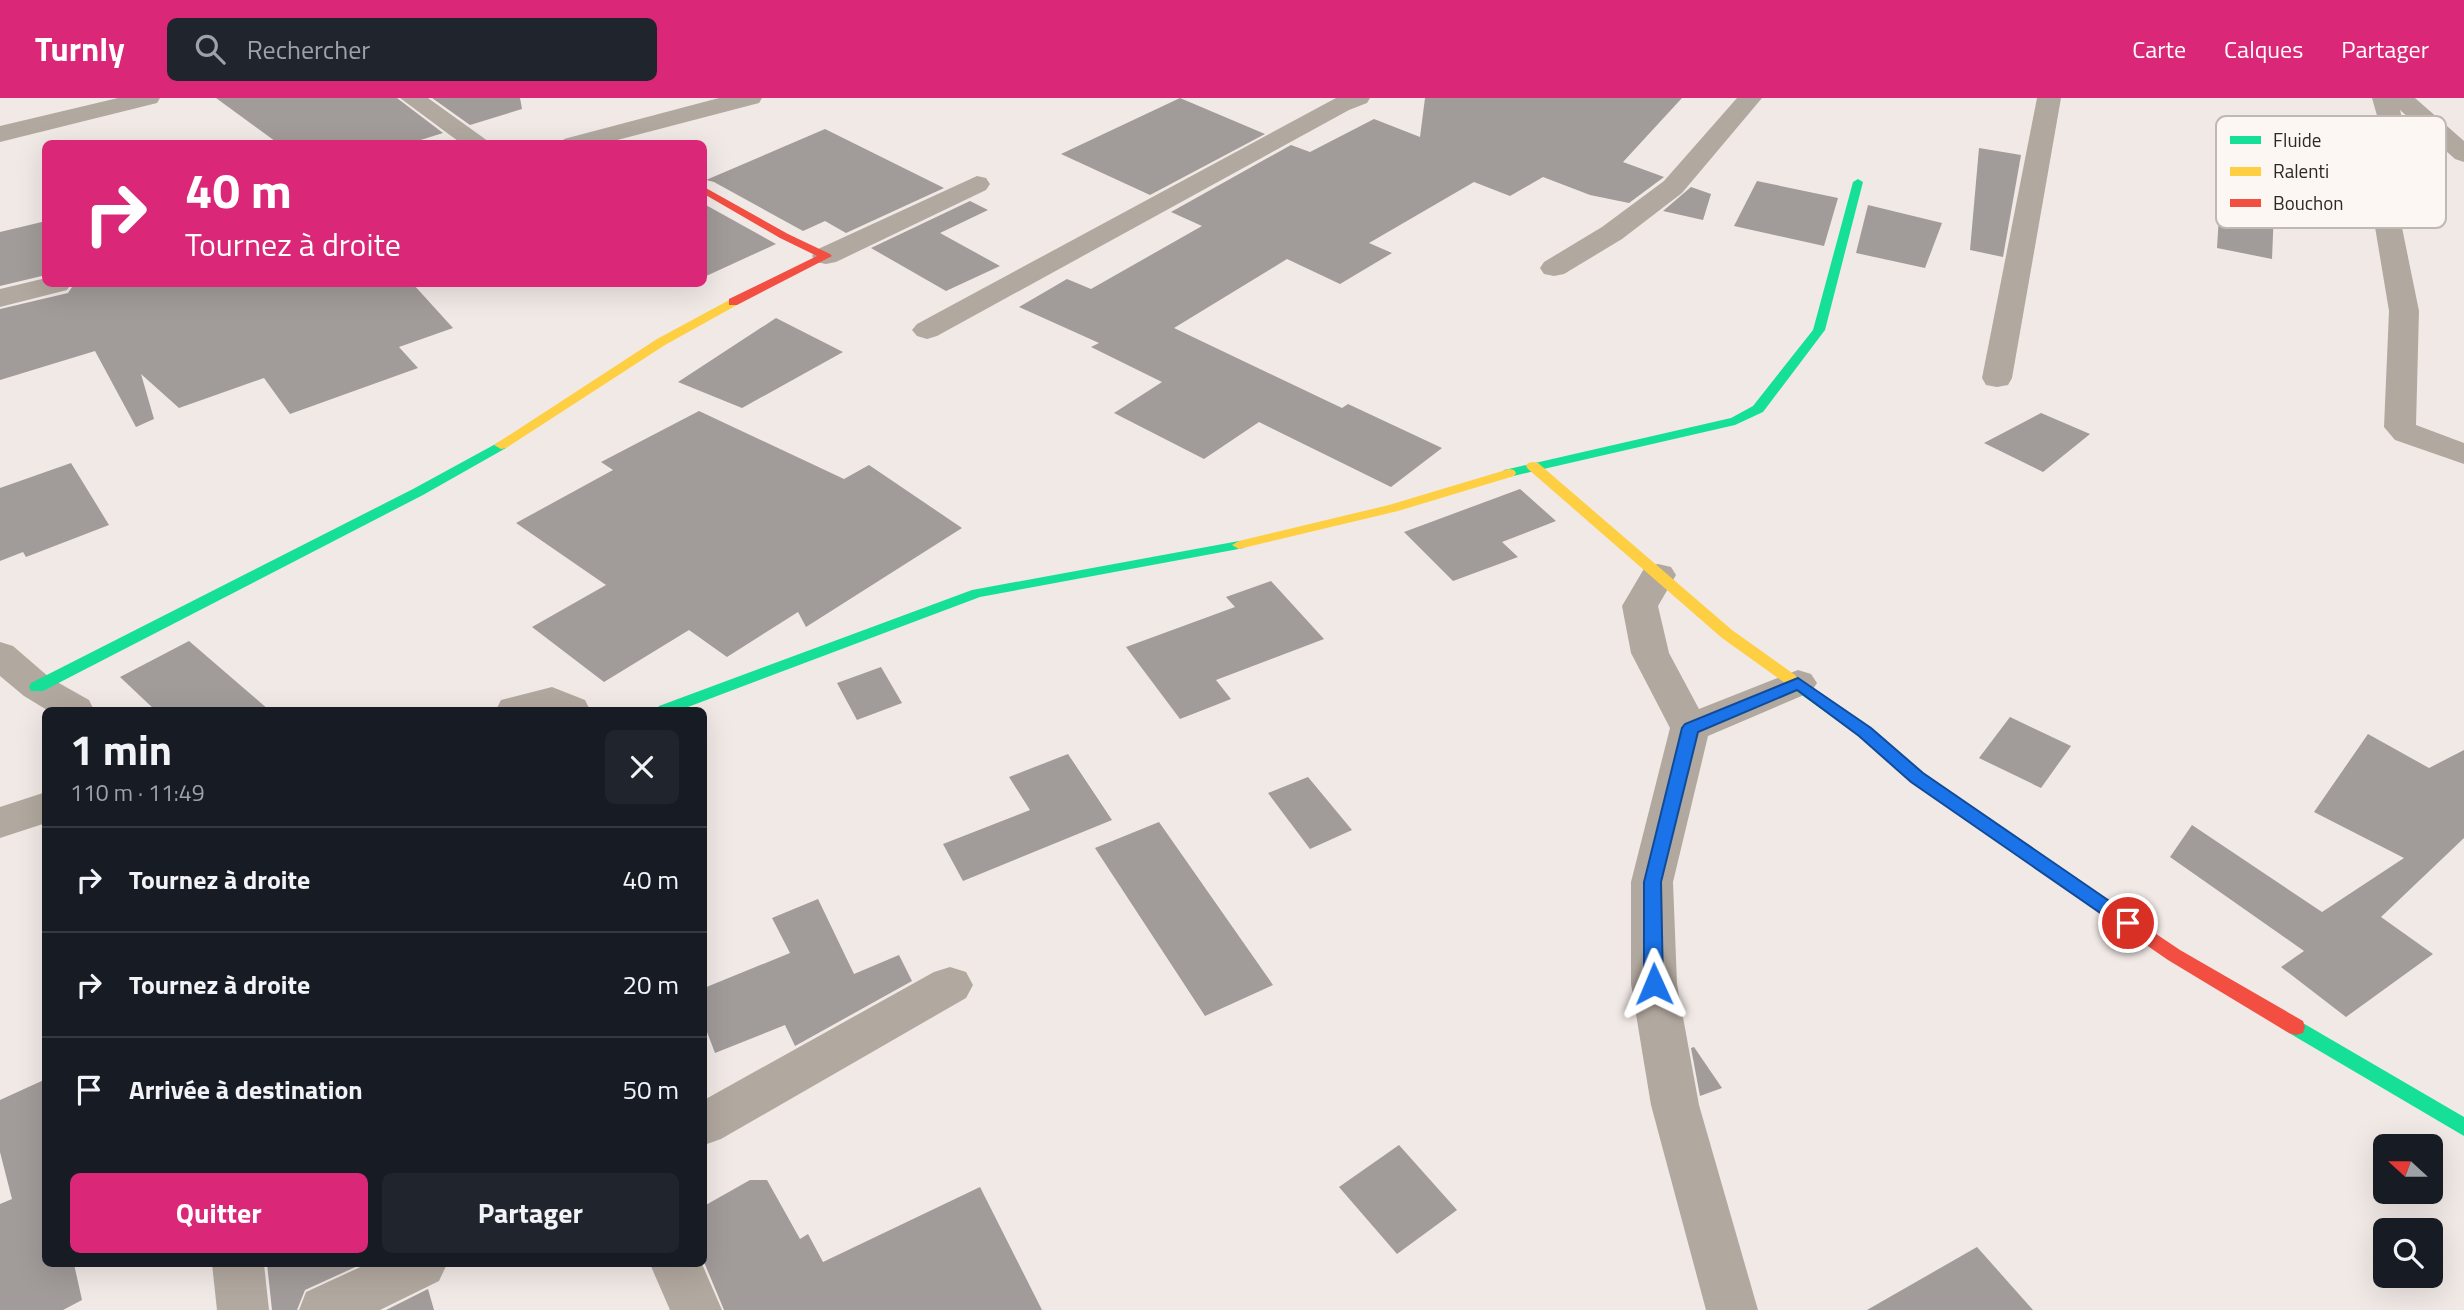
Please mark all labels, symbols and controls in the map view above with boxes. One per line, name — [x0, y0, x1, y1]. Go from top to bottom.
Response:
search box — [167, 18, 657, 81]
text: Turnly — [35, 24, 125, 74]
icon: search — [191, 30, 229, 68]
text: Rechercher — [247, 30, 370, 69]
text: Carte — [2132, 31, 2186, 67]
text: Calques — [2224, 31, 2303, 67]
text: Partager — [2341, 31, 2429, 67]
legend — [2216, 116, 2446, 228]
text: Fluide — [2273, 125, 2321, 154]
text: 40 m — [185, 152, 292, 227]
text: Ralenti — [2273, 156, 2329, 185]
icon: right — [70, 168, 161, 259]
text: Bouchon — [2273, 188, 2344, 217]
text: Tournez à droite — [185, 220, 401, 268]
text: 1 min — [70, 717, 172, 781]
button: close — [605, 730, 679, 804]
text: 110 m · 11:49 — [70, 775, 205, 810]
text: Tournez à droite — [129, 860, 310, 899]
text: 40 m — [622, 860, 679, 899]
icon: right — [70, 861, 108, 899]
pin — [2098, 893, 2158, 953]
icon: arrive — [2109, 904, 2147, 942]
position arrow — [1617, 947, 1691, 1021]
text: Tournez à droite — [129, 965, 310, 1004]
text: 20 m — [622, 965, 679, 1004]
icon: right — [70, 966, 108, 1004]
text: Arrivée à destination — [129, 1070, 363, 1109]
text: 50 m — [622, 1070, 679, 1109]
icon: arrive — [70, 1071, 108, 1109]
north arrow — [2373, 1134, 2443, 1204]
map controls — [2373, 1134, 2443, 1288]
button: Quitter — [70, 1173, 368, 1253]
button: Partager — [382, 1173, 679, 1253]
button: search — [2373, 1218, 2443, 1288]

